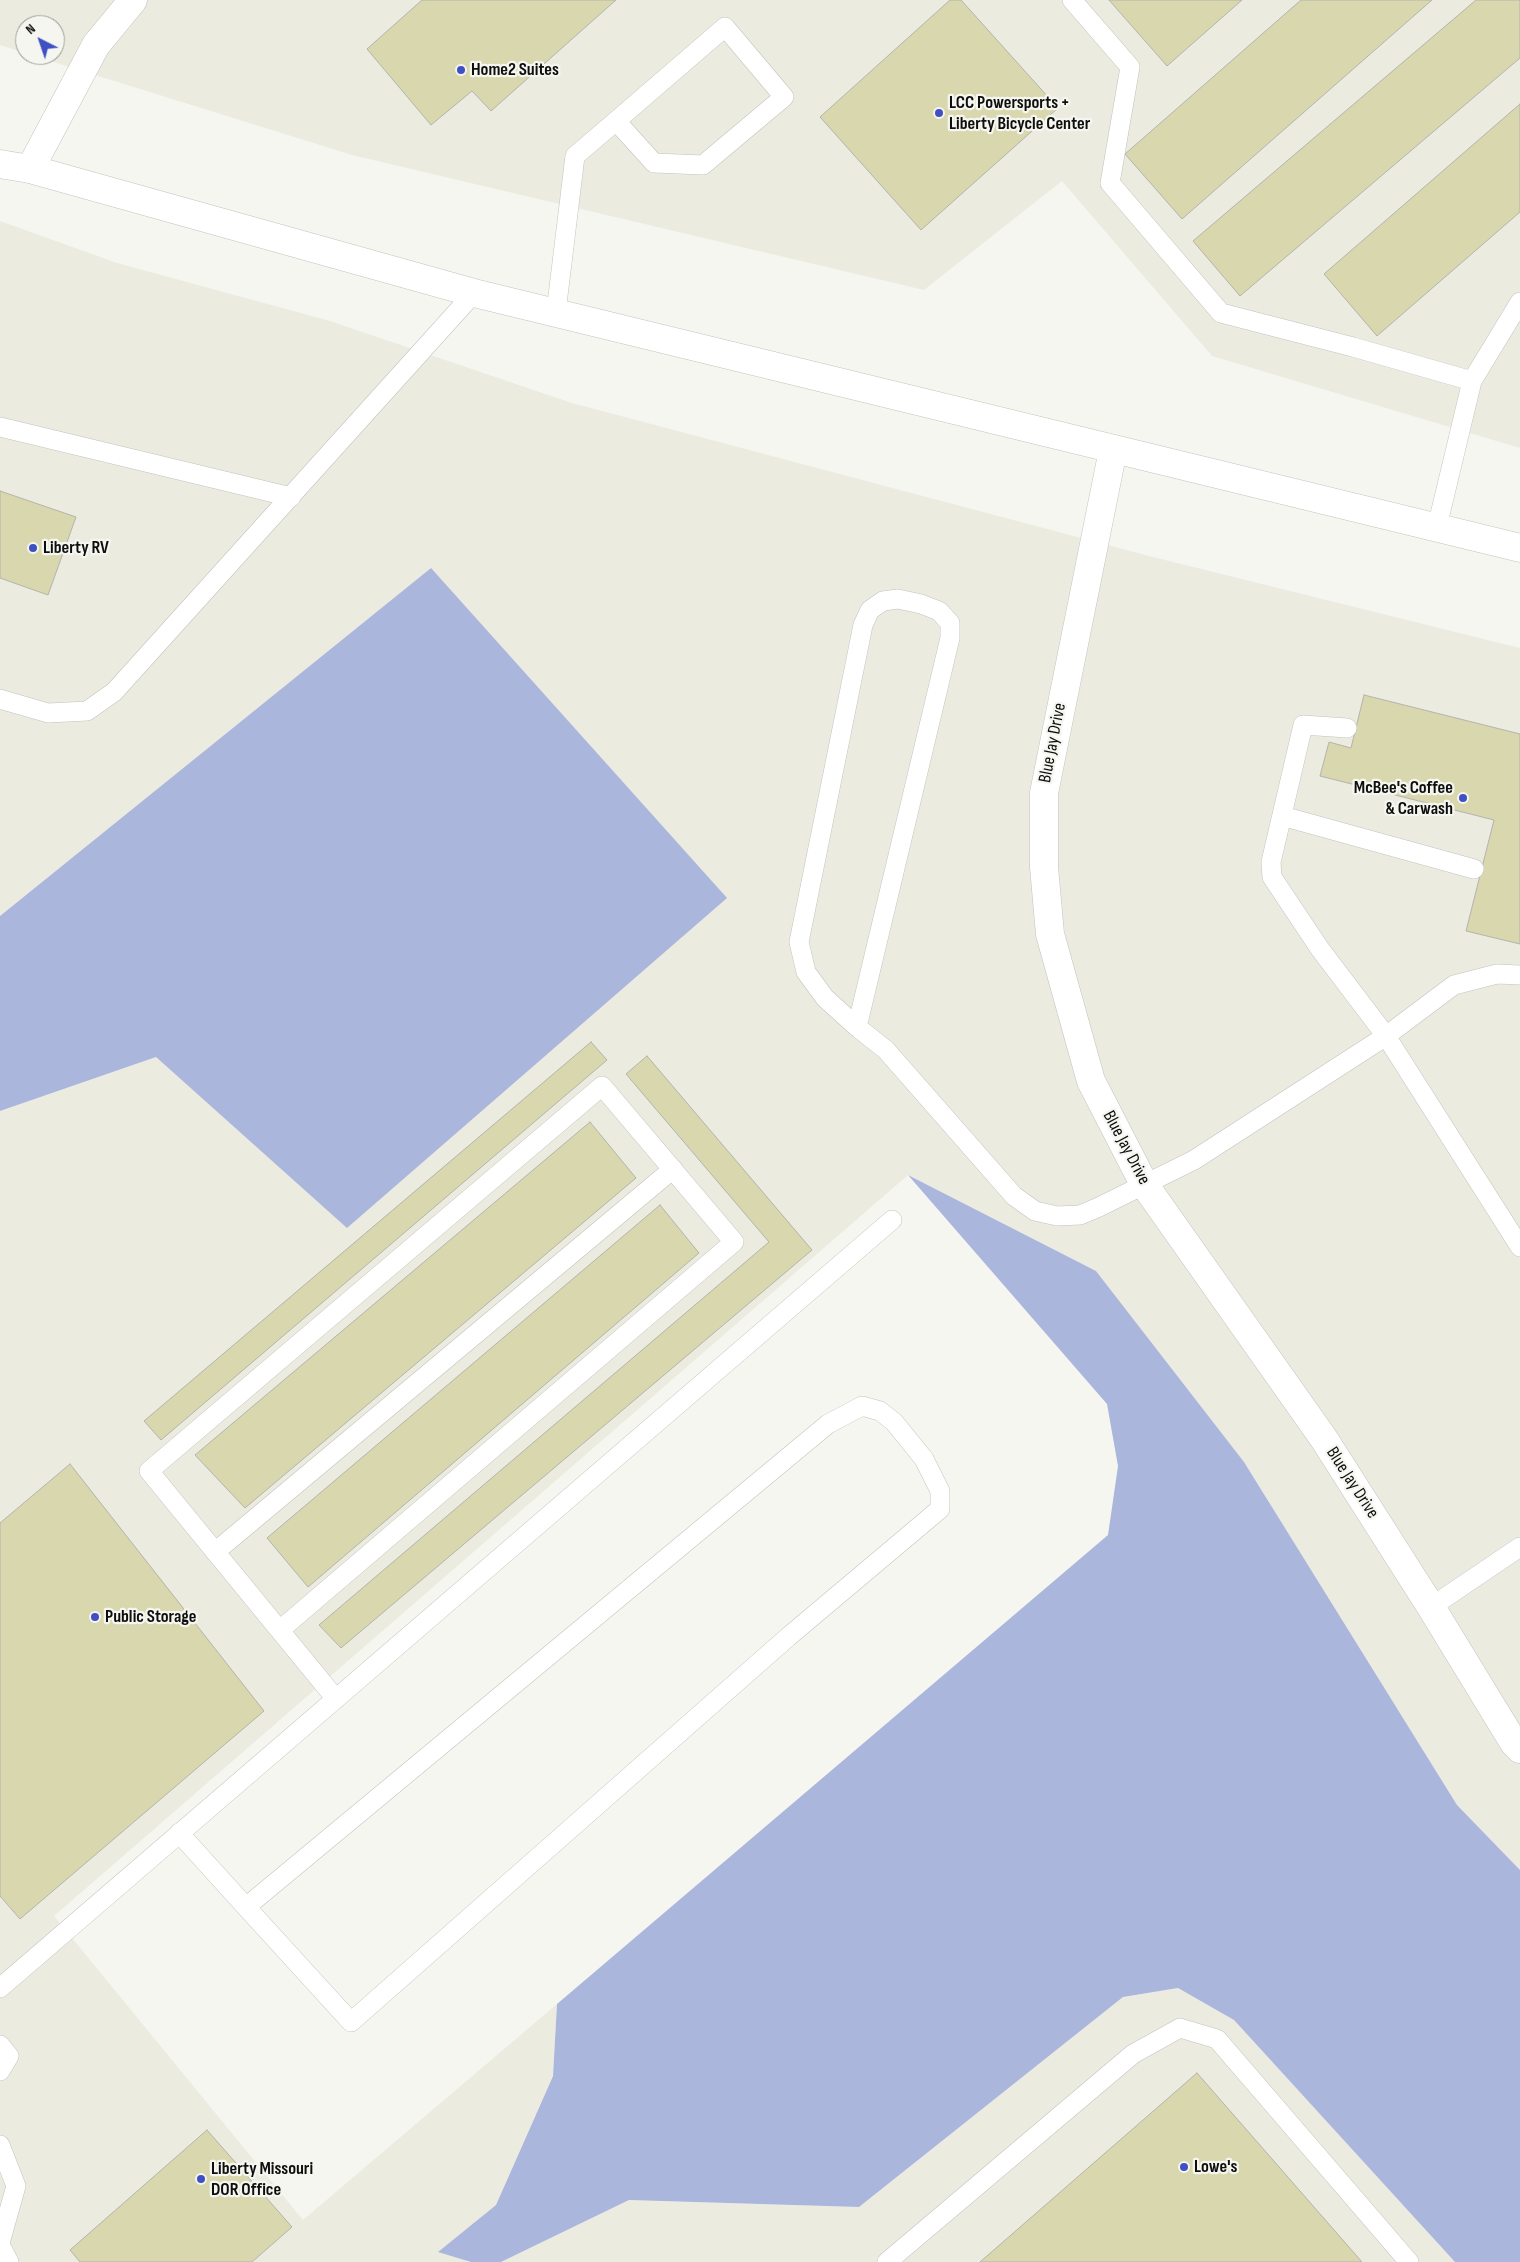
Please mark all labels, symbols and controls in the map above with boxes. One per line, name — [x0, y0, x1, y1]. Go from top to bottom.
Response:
north arrow — [15, 15, 65, 65]
text: N — [22, 20, 39, 38]
place label: Home2 Suites — [471, 59, 559, 81]
marker: Home2 Suites — [455, 64, 467, 76]
place label: LCC Powersports + Liberty Bicycle Center — [949, 92, 1090, 134]
marker: LCC Powersports + Liberty Bicycle Center — [933, 107, 945, 119]
place label: Liberty RV — [43, 537, 109, 559]
marker: Liberty RV — [27, 542, 39, 554]
street label: Blue Jay Drive — [1035, 701, 1071, 785]
place label: McBee's Coffee & Carwash — [1354, 777, 1453, 820]
marker: McBee's Coffee & Carwash — [1457, 792, 1469, 804]
street label: Blue Jay Drive — [1098, 1107, 1154, 1189]
street label: Blue Jay Drive — [1321, 1443, 1383, 1523]
place label: Public Storage — [105, 1606, 196, 1628]
marker: Public Storage — [89, 1611, 101, 1623]
place label: Lowe's — [1194, 2156, 1237, 2178]
place label: Liberty Missouri DOR Office — [211, 2158, 313, 2200]
marker: Lowe's — [1178, 2161, 1190, 2173]
marker: Liberty Missouri DOR Office — [195, 2173, 207, 2185]

